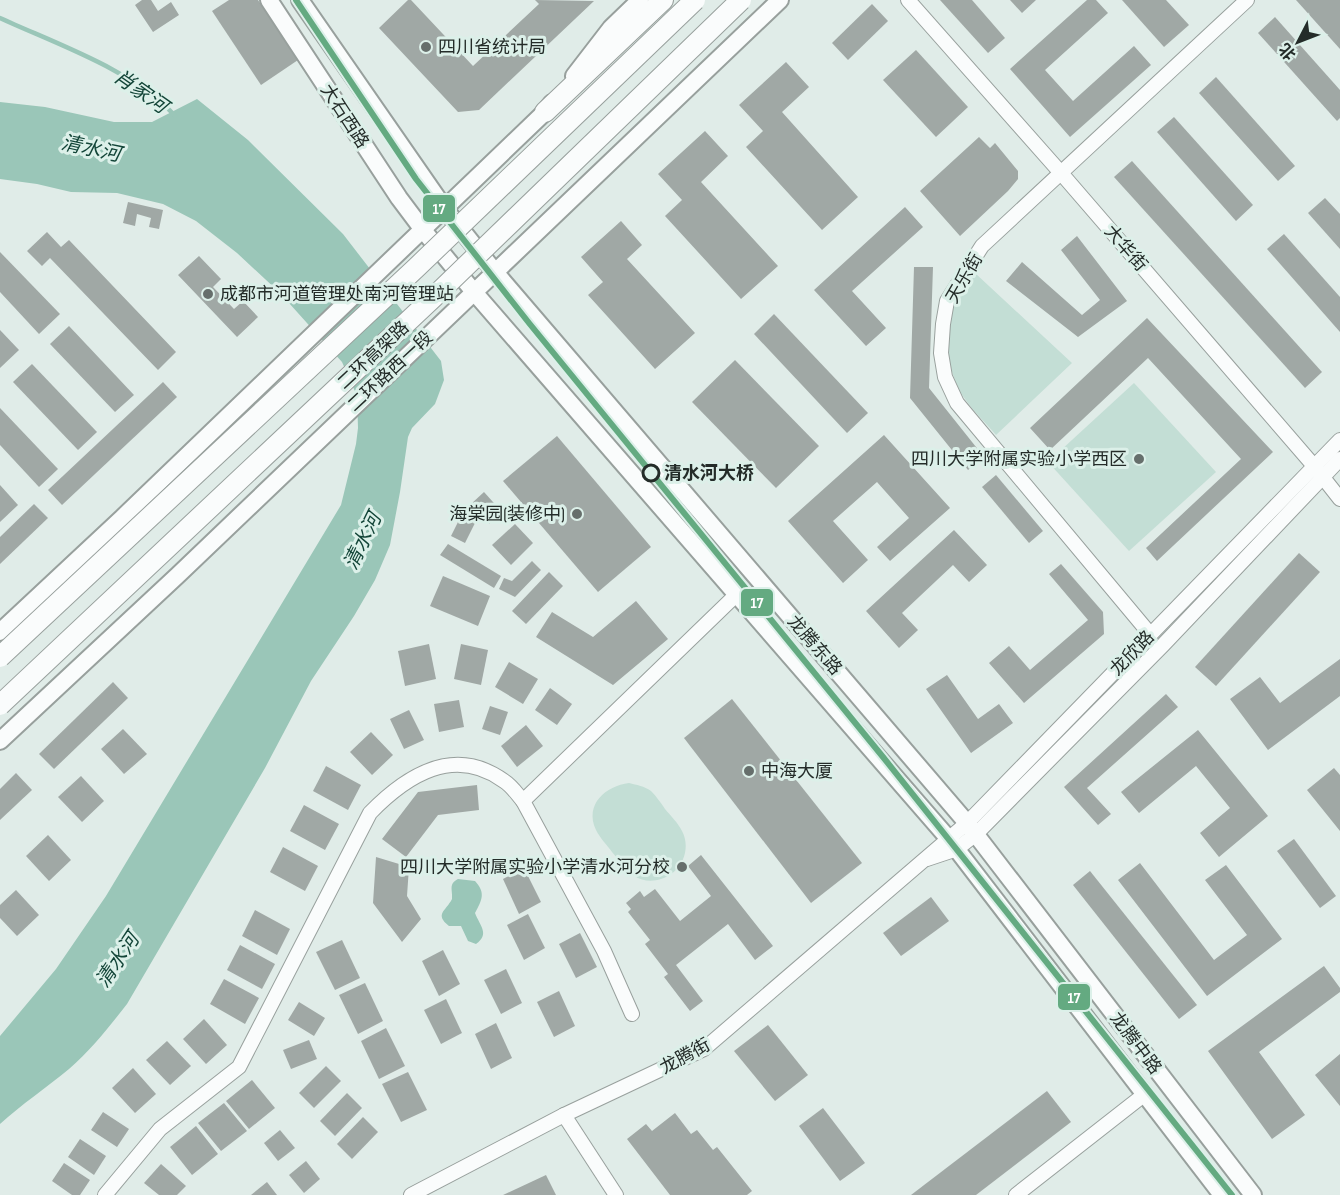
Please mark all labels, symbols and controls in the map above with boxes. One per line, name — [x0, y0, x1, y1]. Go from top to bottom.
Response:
north arrow — [1268, 12, 1328, 72]
place label: 四川省统计局 — [438, 37, 546, 58]
text: 北 — [1276, 39, 1300, 63]
marker: 四川省统计局 — [419, 40, 433, 54]
water label: 肖家河 — [109, 65, 175, 121]
street label: 大石西路 — [316, 80, 373, 152]
water label: 清水河 — [59, 131, 127, 168]
line badge: 17 — [422, 194, 456, 223]
text: 17 — [432, 200, 446, 219]
street label: 大华街 — [1100, 221, 1151, 276]
street label: 天乐街 — [942, 250, 987, 307]
place label: 成都市河道管理处南河管理站 — [220, 284, 454, 305]
marker: 成都市河道管理处南河管理站 — [201, 287, 215, 301]
street label: 二环高架路 — [333, 317, 413, 394]
street label: 二环路西一段 — [344, 327, 437, 416]
place label: 四川大学附属实验小学西区 — [911, 449, 1127, 470]
marker: 四川大学附属实验小学西区 — [1132, 452, 1146, 466]
place label: 清水河大桥 — [664, 463, 754, 484]
marker: 清水河大桥 — [642, 464, 660, 482]
place label: 海棠园(装修中) — [449, 504, 565, 525]
water label: 清水河 — [339, 506, 389, 574]
marker: 海棠园(装修中) — [570, 507, 584, 521]
line badge: 17 — [740, 588, 774, 617]
text: 17 — [750, 594, 764, 613]
street label: 龙腾东路 — [783, 611, 846, 679]
street label: 龙欣路 — [1106, 627, 1159, 680]
place label: 中海大厦 — [761, 761, 833, 782]
marker: 中海大厦 — [742, 764, 756, 778]
place label: 四川大学附属实验小学清水河分校 — [400, 857, 670, 878]
marker: 四川大学附属实验小学清水河分校 — [675, 860, 689, 874]
water label: 清水河 — [91, 926, 147, 992]
line badge: 17 — [1057, 983, 1091, 1011]
text: 17 — [1067, 989, 1081, 1008]
street label: 龙腾中路 — [1106, 1008, 1166, 1078]
street label: 龙腾街 — [657, 1034, 714, 1079]

